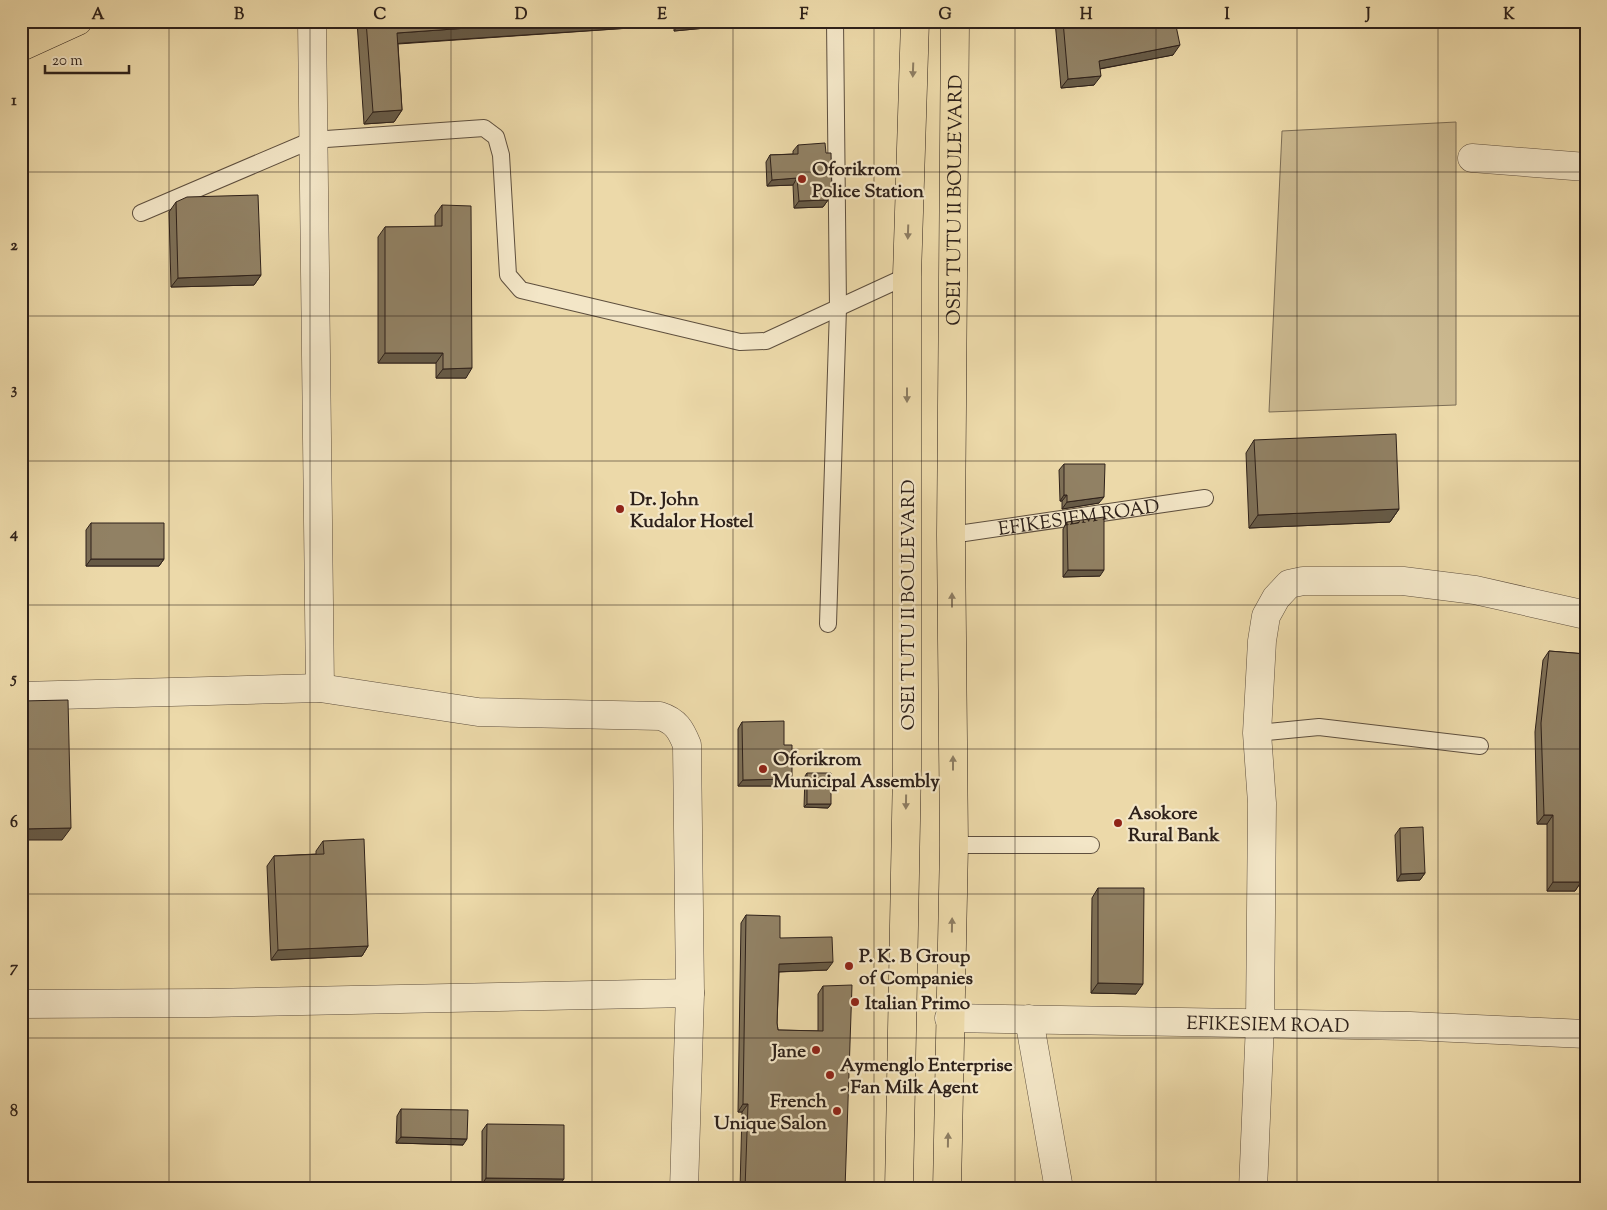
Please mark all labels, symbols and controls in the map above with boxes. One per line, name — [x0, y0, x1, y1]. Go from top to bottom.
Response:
text: A — [92, 4, 105, 27]
text: B — [234, 4, 244, 27]
text: C — [374, 4, 387, 27]
text: D — [515, 4, 528, 27]
text: E — [657, 4, 667, 27]
text: F — [800, 4, 809, 27]
text: G — [938, 4, 952, 27]
text: H — [1080, 4, 1093, 27]
text: I — [1224, 4, 1230, 27]
text: J — [1364, 4, 1371, 27]
text: K — [1503, 4, 1515, 27]
scale bar — [45, 42, 129, 74]
text: 20 m — [52, 51, 83, 72]
one-way arrow — [909, 62, 917, 78]
street label: OSEI TUTU II BOULEVARD — [942, 74, 971, 326]
text: 1 — [11, 90, 17, 113]
place label: Oforikrom Police Station — [812, 157, 925, 206]
marker: Oforikrom Police Station — [796, 173, 808, 185]
one-way arrow — [904, 225, 912, 241]
text: 2 — [10, 235, 18, 258]
text: 3 — [11, 379, 18, 402]
one-way arrow — [903, 387, 911, 403]
street label: OSEI TUTU II BOULEVARD — [896, 480, 923, 730]
place label: Dr. John Kudalor Hostel — [630, 487, 754, 536]
street label: EFIKESIEM ROAD — [996, 494, 1162, 544]
marker: Dr. John Kudalor Hostel — [614, 503, 626, 515]
text: 4 — [9, 523, 18, 546]
one-way arrow — [948, 592, 956, 608]
text: 5 — [9, 668, 17, 691]
place label: Oforikrom Municipal Assembly — [773, 747, 940, 796]
one-way arrow — [949, 754, 957, 770]
marker: Oforikrom Municipal Assembly — [757, 763, 769, 775]
one-way arrow — [902, 795, 910, 811]
place label: Asokore Rural Bank — [1128, 801, 1220, 850]
text: 6 — [10, 812, 18, 835]
marker: Asokore Rural Bank — [1112, 817, 1124, 829]
one-way arrow — [948, 917, 956, 933]
place label: P. K. B Group of Companies — [859, 944, 973, 993]
text: 7 — [10, 957, 19, 980]
marker: P. K. B Group of Companies — [843, 960, 855, 972]
place label: Italian Primo — [865, 991, 971, 1018]
marker: Italian Primo — [849, 996, 861, 1008]
street label: EFIKESIEM ROAD — [1186, 1011, 1350, 1041]
place label: Jane — [770, 1039, 806, 1066]
marker: Jane — [810, 1044, 822, 1056]
place label: Aymenglo Enterprise - Fan Milk Agent — [840, 1053, 1013, 1102]
marker: Aymenglo Enterprise - Fan Milk Agent — [824, 1069, 836, 1081]
place label: French Unique Salon — [714, 1089, 828, 1138]
text: 8 — [10, 1101, 18, 1124]
marker: French Unique Salon — [831, 1105, 843, 1117]
one-way arrow — [944, 1132, 952, 1148]

